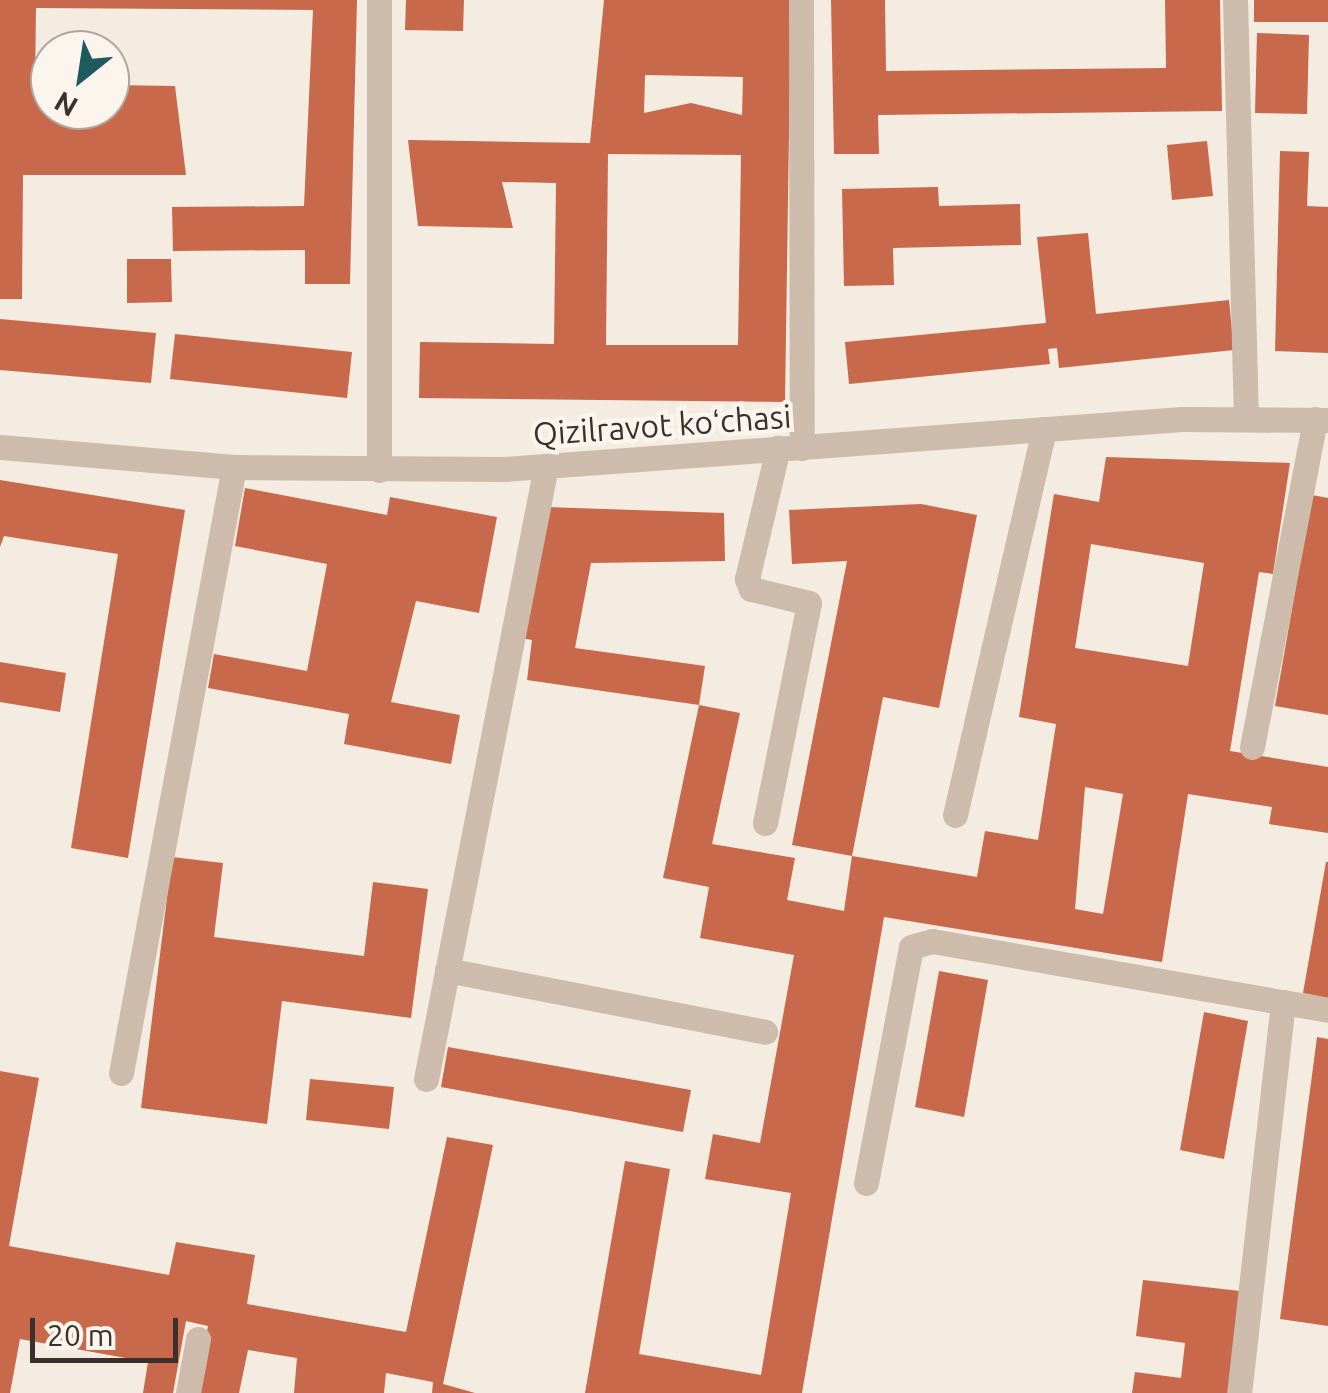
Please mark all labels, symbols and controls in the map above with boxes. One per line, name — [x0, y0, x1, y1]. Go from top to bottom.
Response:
north arrow — [30, 30, 130, 130]
text: N — [49, 86, 83, 123]
street label: Qizilravot koʻchasi — [532, 397, 792, 453]
scale bar — [35, 1298, 182, 1360]
text: 20 m — [47, 1318, 114, 1352]

